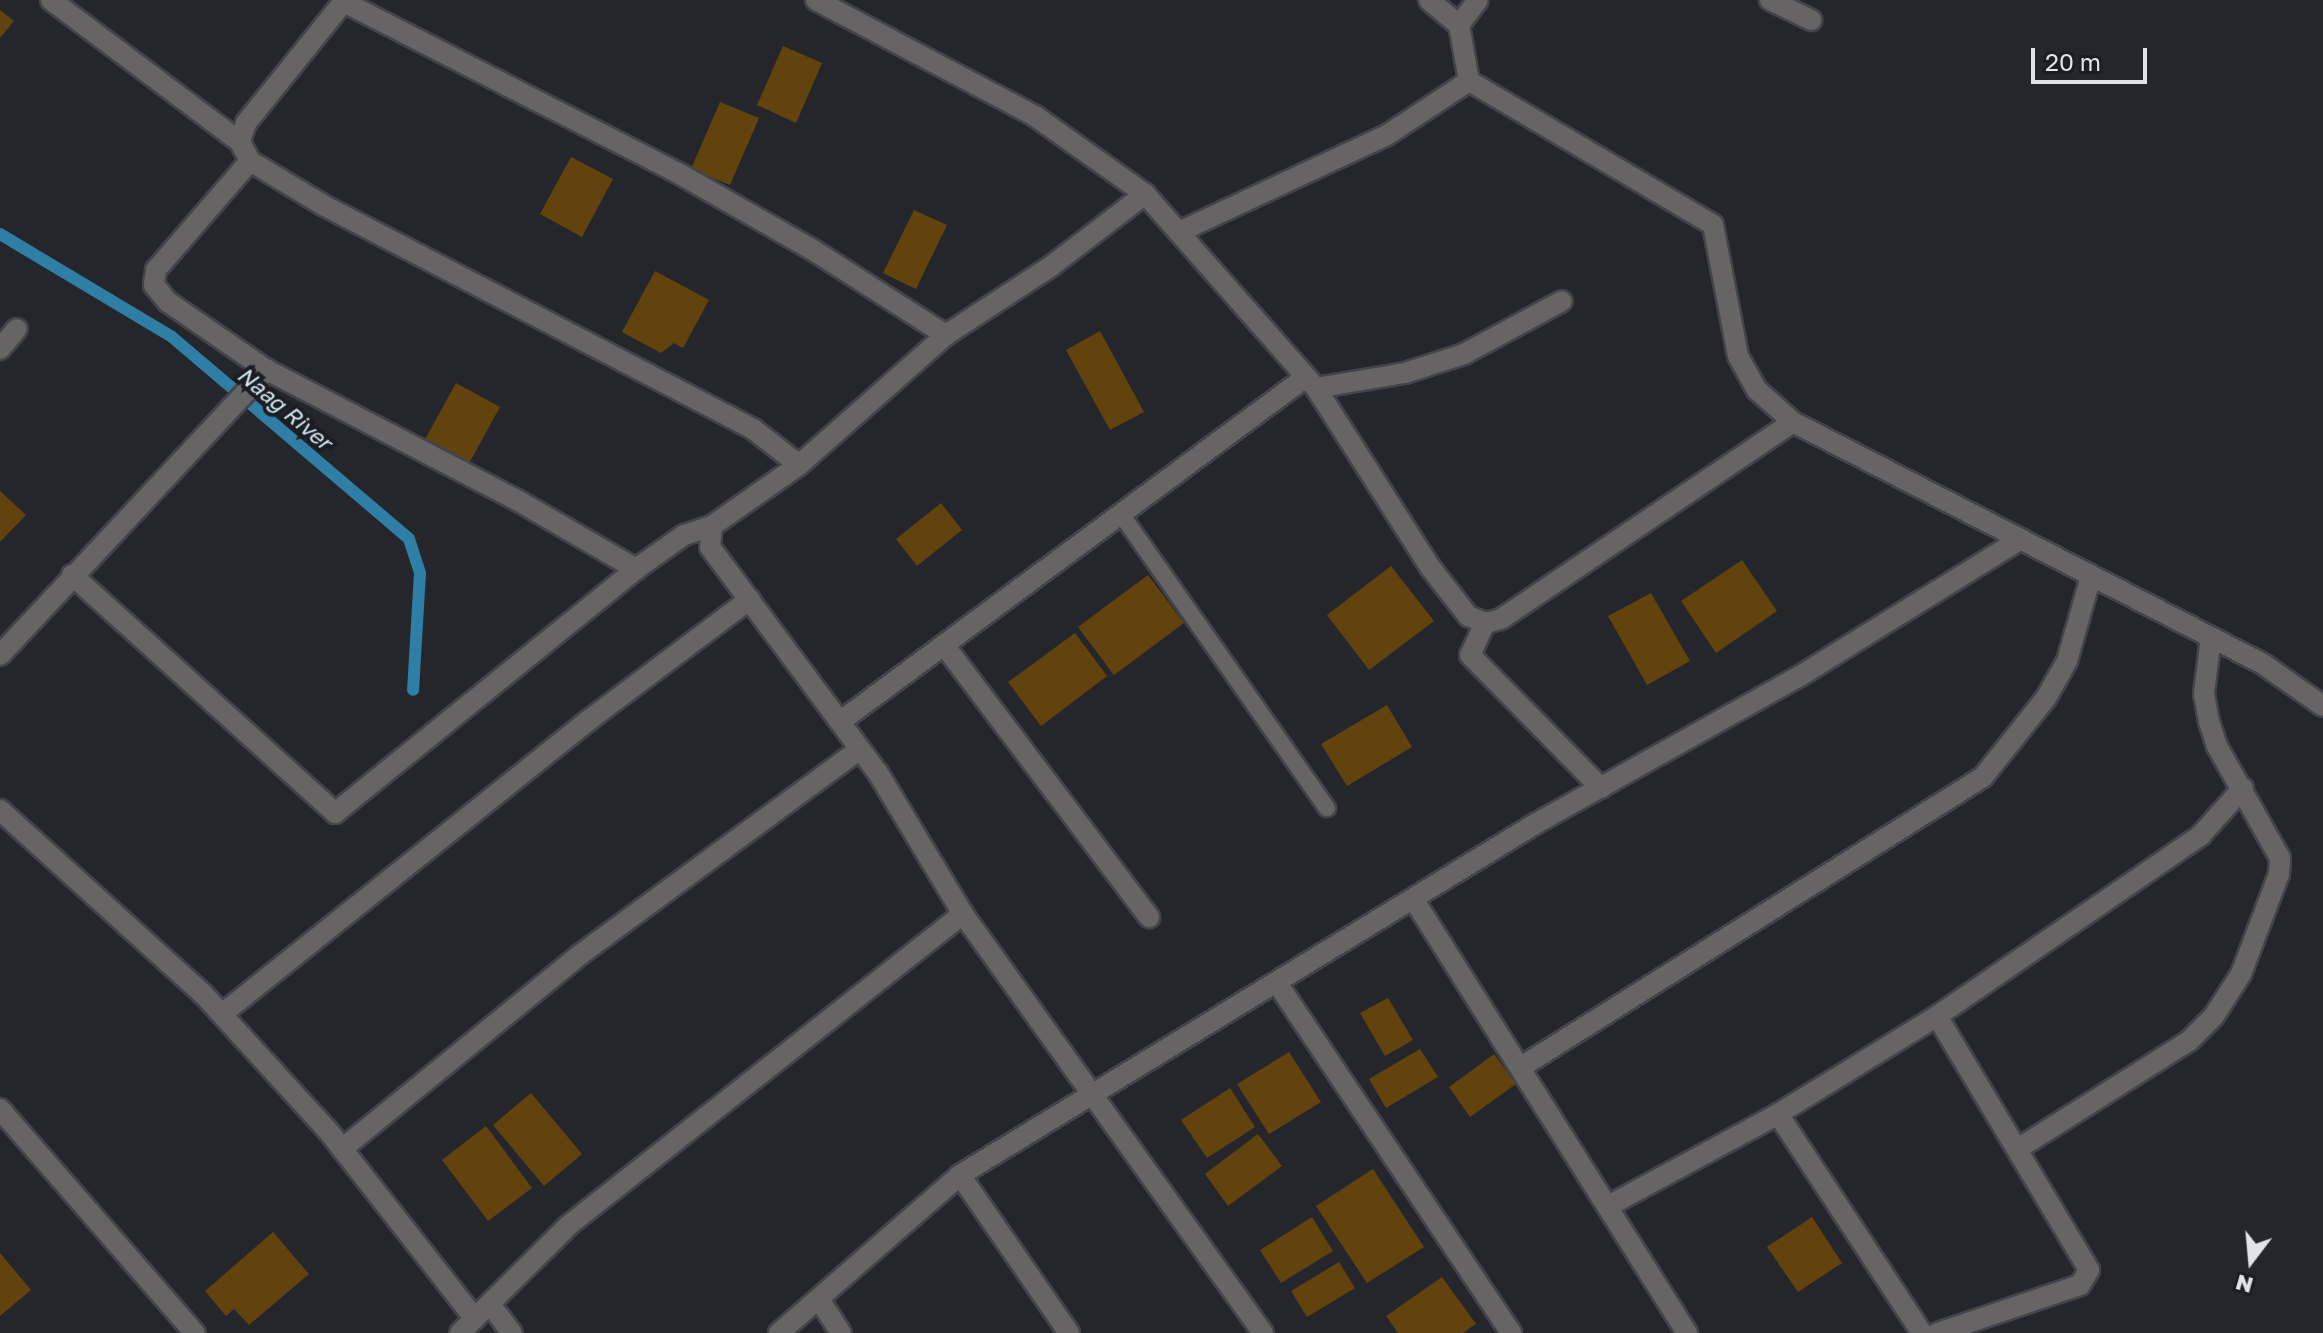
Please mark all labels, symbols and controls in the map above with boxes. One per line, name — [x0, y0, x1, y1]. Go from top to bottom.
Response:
scale bar — [2035, 32, 2151, 82]
text: 20 m — [2045, 47, 2101, 76]
water label: Naag River — [233, 361, 337, 455]
north arrow — [2211, 1221, 2291, 1301]
text: N — [2232, 1269, 2256, 1300]

